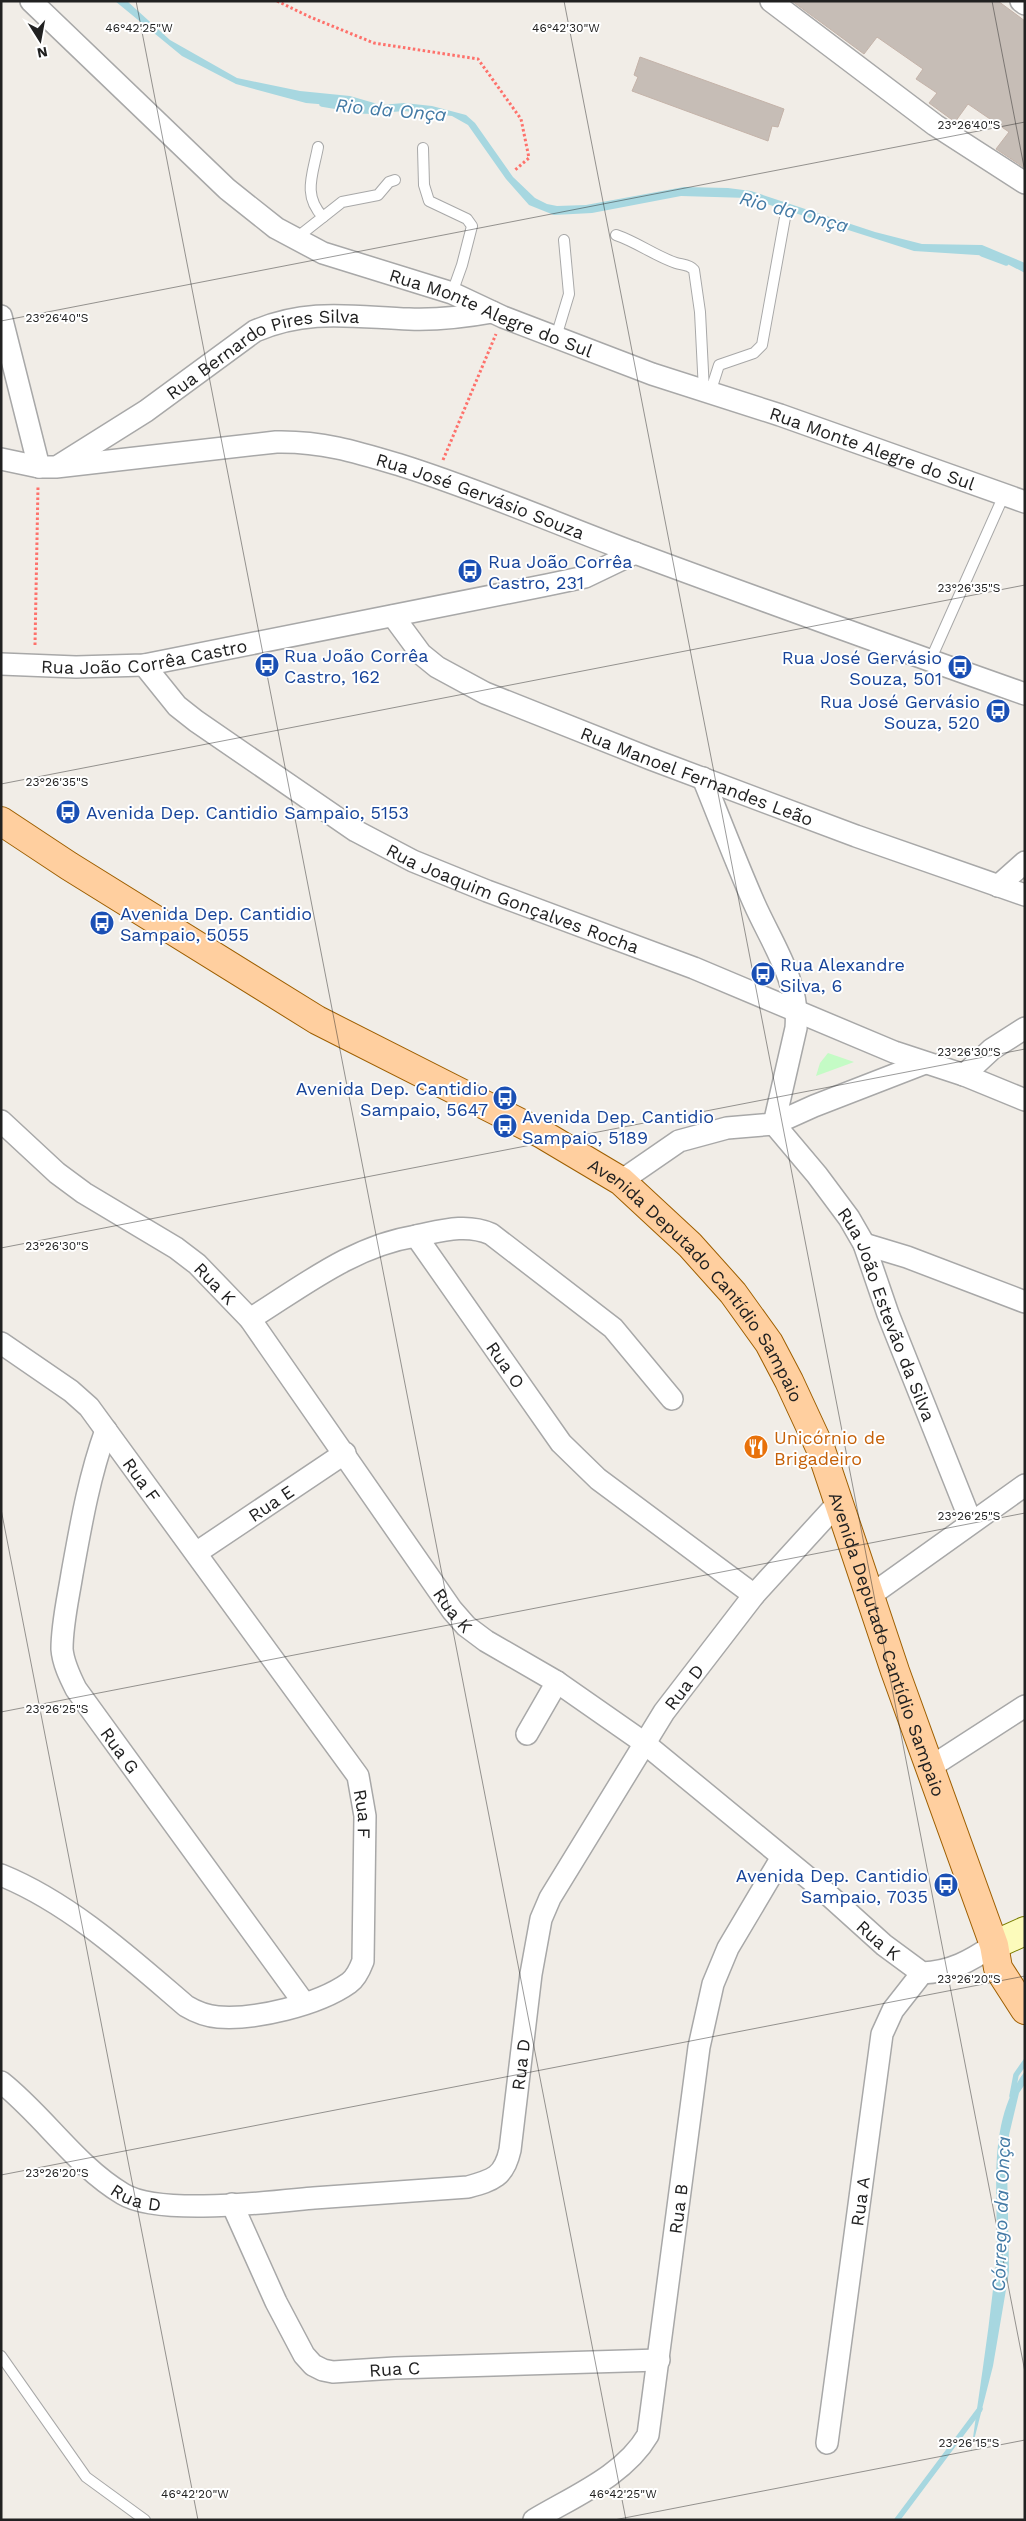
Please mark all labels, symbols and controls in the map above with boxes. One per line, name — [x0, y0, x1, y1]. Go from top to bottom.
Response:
north arrow — [15, 15, 65, 65]
text: 46°42'25"W — [105, 21, 173, 35]
text: 46°42'30"W — [532, 21, 600, 35]
text: N — [36, 44, 49, 62]
water label: Rio da Onça — [334, 94, 448, 126]
text: 23°26'40"S — [938, 118, 1000, 132]
water label: Rio da Onça — [737, 186, 851, 238]
street label: Rua Monte Alegre do Sul — [387, 264, 596, 361]
street label: Rua Bernardo Pires Silva — [162, 305, 360, 403]
text: 23°26'40"S — [26, 311, 88, 325]
street label: Rua Monte Alegre do Sul — [767, 402, 979, 494]
street label: Rua José Gervásio Souza — [374, 448, 588, 543]
place label: Rua João Corrêa Castro, 231 — [488, 551, 632, 593]
bus stop icon: Rua João Corrêa Castro, 231 — [457, 558, 483, 584]
text: 23°26'35"S — [937, 581, 1001, 595]
street label: Rua João Corrêa Castro — [41, 634, 249, 678]
place label: Rua João Corrêa Castro, 162 — [284, 645, 428, 687]
place label: Rua José Gervásio Souza, 501 — [782, 647, 942, 689]
bus stop icon: Rua João Corrêa Castro, 162 — [254, 652, 280, 678]
bus stop icon: Rua José Gervásio Souza, 501 — [947, 654, 973, 680]
place label: Rua José Gervásio Souza, 520 — [820, 691, 980, 733]
bus stop icon: Rua José Gervásio Souza, 520 — [985, 698, 1011, 724]
street label: Rua Manoel Fernandes Leão — [578, 722, 816, 829]
text: 23°26'35"S — [25, 775, 89, 789]
bus stop icon: Avenida Dep. Cantidio Sampaio, 5153 — [55, 799, 81, 825]
place label: Avenida Dep. Cantidio Sampaio, 5153 — [86, 802, 409, 823]
street label: Rua Joaquim Gonçalves Rocha — [383, 839, 642, 957]
place label: Avenida Dep. Cantidio Sampaio, 5055 — [120, 903, 312, 945]
bus stop icon: Avenida Dep. Cantidio Sampaio, 5055 — [89, 910, 115, 936]
place label: Rua Alexandre Silva, 6 — [780, 954, 905, 996]
bus stop icon: Rua Alexandre Silva, 6 — [750, 961, 776, 987]
text: 23°26'30"S — [937, 1045, 1001, 1059]
place label: Avenida Dep. Cantidio Sampaio, 5647 — [296, 1078, 488, 1120]
bus stop icon: Avenida Dep. Cantidio Sampaio, 5647 — [492, 1085, 518, 1111]
place label: Avenida Dep. Cantidio Sampaio, 5189 — [522, 1106, 714, 1148]
bus stop icon: Avenida Dep. Cantidio Sampaio, 5189 — [492, 1113, 518, 1139]
street label: Avenida Deputado Cantídio Sampaio — [585, 1154, 808, 1405]
street label: Rua João Estevão da Silva — [834, 1203, 940, 1424]
text: 23°26'30"S — [25, 1239, 89, 1253]
street label: Rua K — [190, 1257, 241, 1309]
street label: Rua O — [482, 1337, 530, 1392]
place label: Unicórnio de Brigadeiro — [774, 1427, 885, 1469]
restaurant icon: Unicórnio de Brigadeiro — [743, 1434, 769, 1460]
street label: Rua F — [119, 1453, 165, 1506]
street label: Rua E — [244, 1480, 297, 1526]
street label: Avenida Deputado Cantídio Sampaio — [825, 1489, 950, 1799]
text: 23°26'25"S — [937, 1509, 1001, 1523]
street label: Rua K — [429, 1584, 477, 1637]
street label: Rua D — [659, 1660, 708, 1714]
text: 23°26'25"S — [25, 1702, 89, 1716]
street label: Rua G — [97, 1723, 144, 1777]
street label: Rua F — [350, 1787, 376, 1839]
place label: Avenida Dep. Cantidio Sampaio, 7035 — [736, 1865, 928, 1907]
bus stop icon: Avenida Dep. Cantidio Sampaio, 7035 — [933, 1872, 959, 1898]
street label: Rua K — [853, 1915, 905, 1964]
text: 23°26'20"S — [937, 1972, 1001, 1986]
street label: Rua D — [507, 2038, 534, 2091]
water label: Córrego da Onça — [987, 2136, 1015, 2292]
text: 23°26'20"S — [25, 2166, 89, 2180]
street label: Rua A — [846, 2175, 873, 2227]
street label: Rua D — [107, 2179, 163, 2215]
street label: Rua B — [664, 2182, 691, 2235]
street label: Rua C — [368, 2357, 421, 2380]
text: 23°26'15"S — [939, 2436, 999, 2450]
text: 46°42'20"W — [161, 2487, 229, 2501]
text: 46°42'25"W — [589, 2487, 657, 2501]

